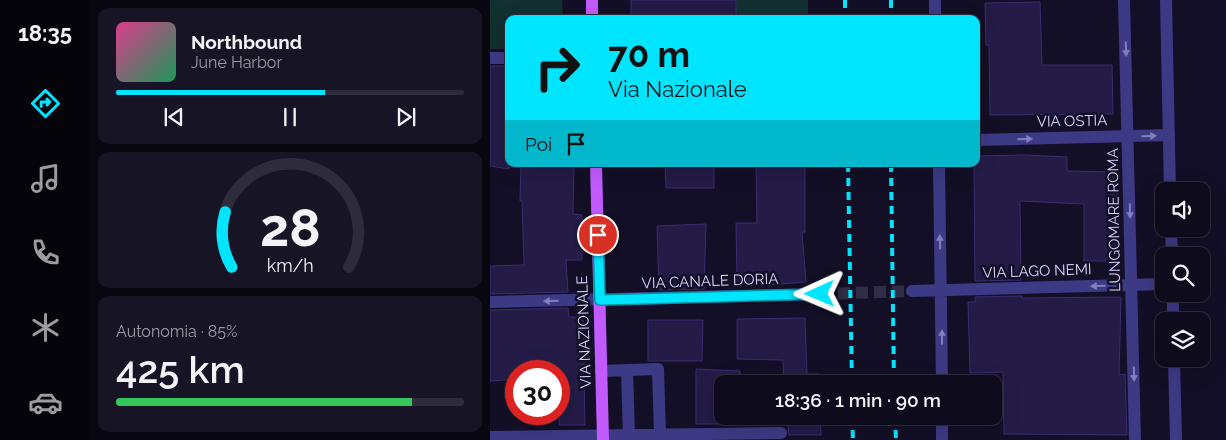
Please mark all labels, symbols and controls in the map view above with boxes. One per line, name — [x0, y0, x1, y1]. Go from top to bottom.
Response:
text: 18:35 — [18, 20, 72, 46]
text: Northbound — [191, 31, 302, 53]
text: 70 m — [608, 34, 690, 75]
icon: right — [525, 35, 590, 100]
one-way arrow — [1122, 41, 1130, 57]
text: June Harbor — [191, 53, 282, 72]
text: Via Nazionale — [608, 76, 747, 102]
icon: directions — [28, 86, 63, 121]
icon: previous — [160, 103, 188, 131]
icon: pause — [276, 103, 304, 131]
icon: next — [392, 103, 420, 131]
street label: VIA OSTIA — [1036, 111, 1108, 131]
icon: arrive — [562, 130, 590, 158]
one-way arrow — [1141, 132, 1157, 140]
text: Poi — [525, 133, 552, 155]
one-way arrow — [1017, 135, 1033, 143]
street label: LUNGOMARE ROMA — [1104, 148, 1124, 292]
icon: music — [28, 161, 63, 196]
map controls — [1155, 182, 1210, 367]
button: sound — [1155, 182, 1210, 237]
text: 28 — [260, 197, 320, 258]
one-way arrow — [1127, 203, 1135, 219]
pin — [577, 214, 619, 256]
icon: arrive — [584, 221, 612, 249]
one-way arrow — [936, 233, 944, 249]
icon: phone — [28, 235, 63, 270]
button: search — [1155, 247, 1210, 302]
text: km/h — [266, 255, 314, 276]
street label: VIA LAGO NEMI — [982, 260, 1092, 282]
position arrow — [793, 267, 845, 319]
street label: VIA CANALE DORIA — [641, 270, 779, 292]
street label: VIA NAZIONALE — [573, 275, 595, 389]
one-way arrow — [1089, 282, 1105, 290]
one-way arrow — [543, 297, 559, 305]
icon: climate — [28, 310, 63, 345]
button: layers — [1155, 312, 1210, 367]
text: Autonomia · 85% — [116, 322, 237, 341]
one-way arrow — [937, 329, 945, 345]
text: 425 km — [116, 347, 245, 392]
speed limit sign: 30 — [505, 360, 570, 425]
one-way arrow — [1130, 366, 1138, 382]
icon: car — [28, 385, 63, 420]
text: 18:36 · 1 min · 90 m — [775, 389, 941, 411]

